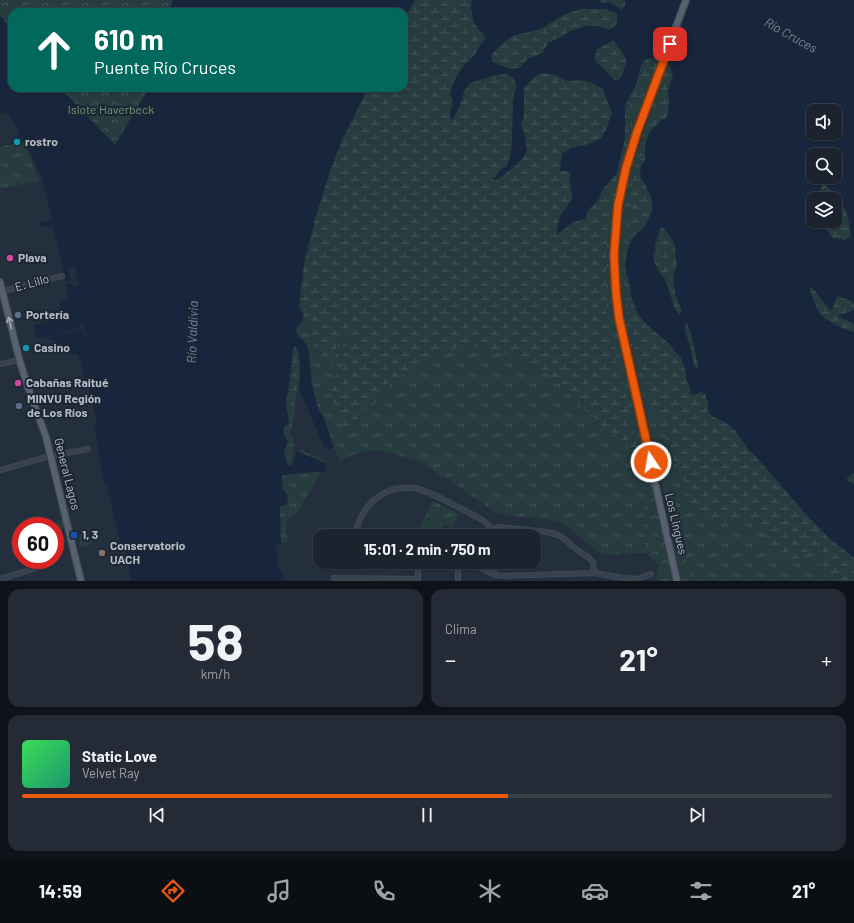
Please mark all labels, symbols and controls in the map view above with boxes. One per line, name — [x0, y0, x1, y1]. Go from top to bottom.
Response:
water label: Río Cruces — [762, 14, 820, 56]
text: 610 m — [94, 22, 164, 56]
icon: ahead — [28, 24, 80, 76]
pin — [653, 27, 687, 61]
icon: arrive — [659, 33, 681, 55]
text: Puente Río Cruces — [94, 56, 236, 78]
park label: Islote Haverbeck — [68, 102, 154, 116]
map controls — [806, 104, 842, 228]
button: sound — [806, 104, 842, 140]
place label: rostro — [25, 134, 58, 148]
marker: rostro — [12, 137, 22, 147]
button: search — [806, 148, 842, 184]
button: layers — [806, 192, 842, 228]
place label: Plava — [18, 250, 47, 264]
marker: Plava — [5, 253, 15, 263]
street label: E. Lillo — [13, 271, 50, 293]
water label: Río Valdivia — [183, 300, 201, 364]
place label: Portería — [26, 307, 69, 321]
marker: Portería — [13, 310, 23, 320]
one-way arrow — [6, 316, 13, 329]
place label: Casino — [34, 340, 70, 354]
marker: Casino — [21, 343, 31, 353]
place label: Cabañas Raitué — [26, 375, 109, 389]
marker: Cabañas Raitué — [13, 378, 23, 388]
place label: MINVU Región de Los Ríos — [27, 391, 101, 419]
marker: MINVU Región de Los Ríos — [14, 401, 24, 411]
street label: General Lagos — [52, 436, 84, 511]
position arrow — [630, 441, 672, 483]
street label: Los Lingues — [663, 492, 691, 556]
speed limit sign: 60 — [12, 517, 64, 569]
place label: 1, 3 — [82, 527, 98, 541]
marker: 1, 3 — [69, 530, 79, 540]
place label: Conservatorio UACH — [110, 538, 186, 566]
text: 15:01 · 2 min · 750 m — [363, 540, 491, 558]
marker: Conservatorio UACH — [97, 548, 107, 558]
text: 58 — [187, 609, 244, 671]
text: Clima — [445, 621, 477, 637]
text: 21° — [619, 641, 658, 677]
text: − — [445, 646, 456, 672]
text: + — [821, 646, 832, 672]
text: km/h — [201, 666, 230, 682]
text: Static Love — [82, 747, 157, 765]
text: Velvet Ray — [82, 765, 140, 781]
icon: previous — [146, 804, 168, 826]
icon: pause — [416, 804, 438, 826]
icon: next — [686, 804, 708, 826]
icon: directions — [159, 877, 187, 905]
icon: music — [265, 877, 293, 905]
icon: phone — [370, 877, 398, 905]
icon: climate — [476, 877, 504, 905]
icon: car — [581, 877, 609, 905]
icon: filters — [687, 877, 715, 905]
text: 14:59 — [39, 880, 82, 902]
text: 21° — [792, 880, 815, 902]

